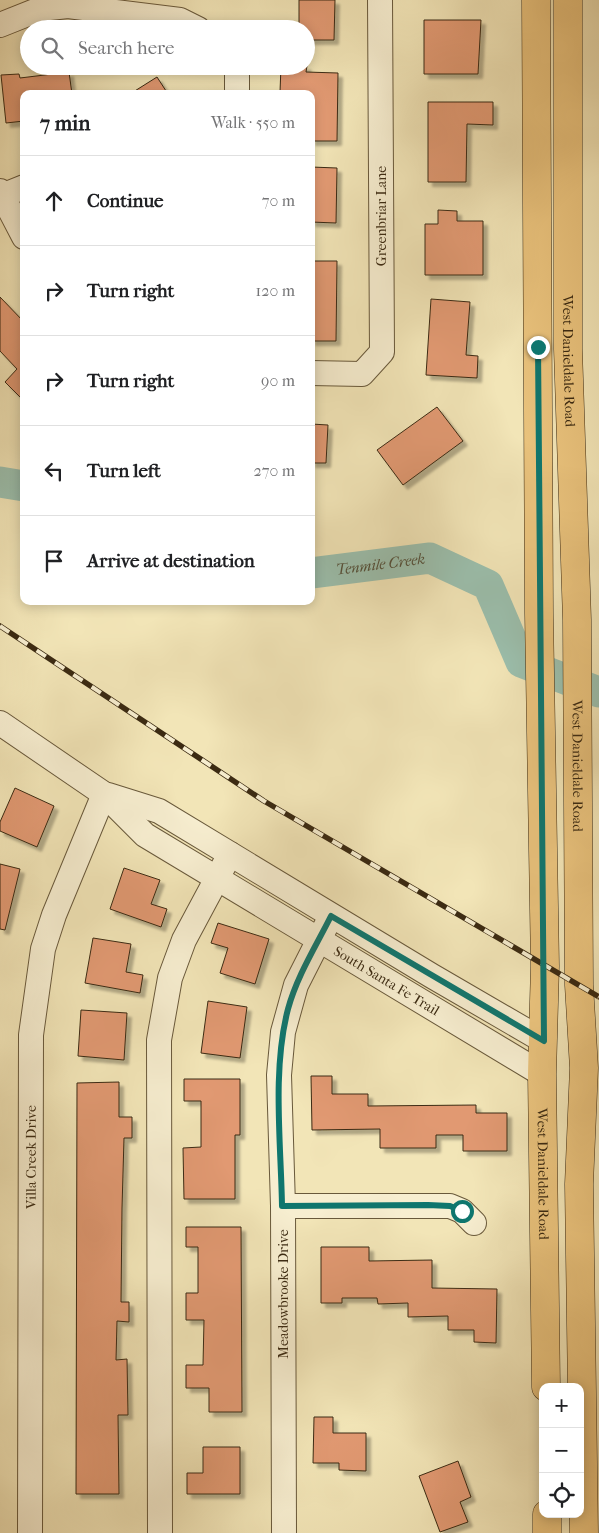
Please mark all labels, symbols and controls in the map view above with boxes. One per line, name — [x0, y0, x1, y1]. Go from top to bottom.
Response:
search box — [20, 20, 315, 75]
icon: search — [38, 34, 66, 62]
text: Search here — [78, 37, 174, 59]
text: 7 min — [40, 111, 91, 135]
text: Walk · 550 m — [211, 113, 295, 132]
street label: Greenbriar Lane — [373, 166, 390, 266]
icon: ahead — [40, 187, 68, 215]
text: Continue — [87, 190, 163, 212]
text: 70 m — [262, 191, 295, 210]
icon: right — [40, 277, 68, 305]
text: Turn right — [87, 280, 174, 302]
text: 120 m — [256, 281, 295, 300]
street label: West Danieldale Road — [559, 294, 579, 428]
route end — [527, 336, 550, 359]
icon: right — [40, 367, 68, 395]
text: Turn right — [87, 370, 174, 392]
text: 90 m — [261, 371, 295, 390]
icon: left — [40, 457, 68, 485]
text: Turn left — [87, 460, 161, 482]
text: 270 m — [254, 461, 295, 480]
icon: arrive — [40, 547, 68, 575]
text: Arrive at destination — [87, 550, 255, 572]
water label: Tenmile Creek — [335, 550, 426, 579]
street label: West Danieldale Road — [568, 699, 586, 832]
street label: South Santa Fe Trail — [330, 943, 443, 1019]
street label: Villa Creek Drive — [23, 1105, 40, 1210]
street label: West Danieldale Road — [533, 1107, 552, 1240]
route start — [451, 1200, 474, 1223]
street label: Meadowbrooke Drive — [275, 1229, 292, 1359]
map controls — [539, 1383, 584, 1518]
button: + — [539, 1383, 584, 1428]
button: − — [539, 1428, 584, 1473]
button: locate — [539, 1473, 584, 1518]

